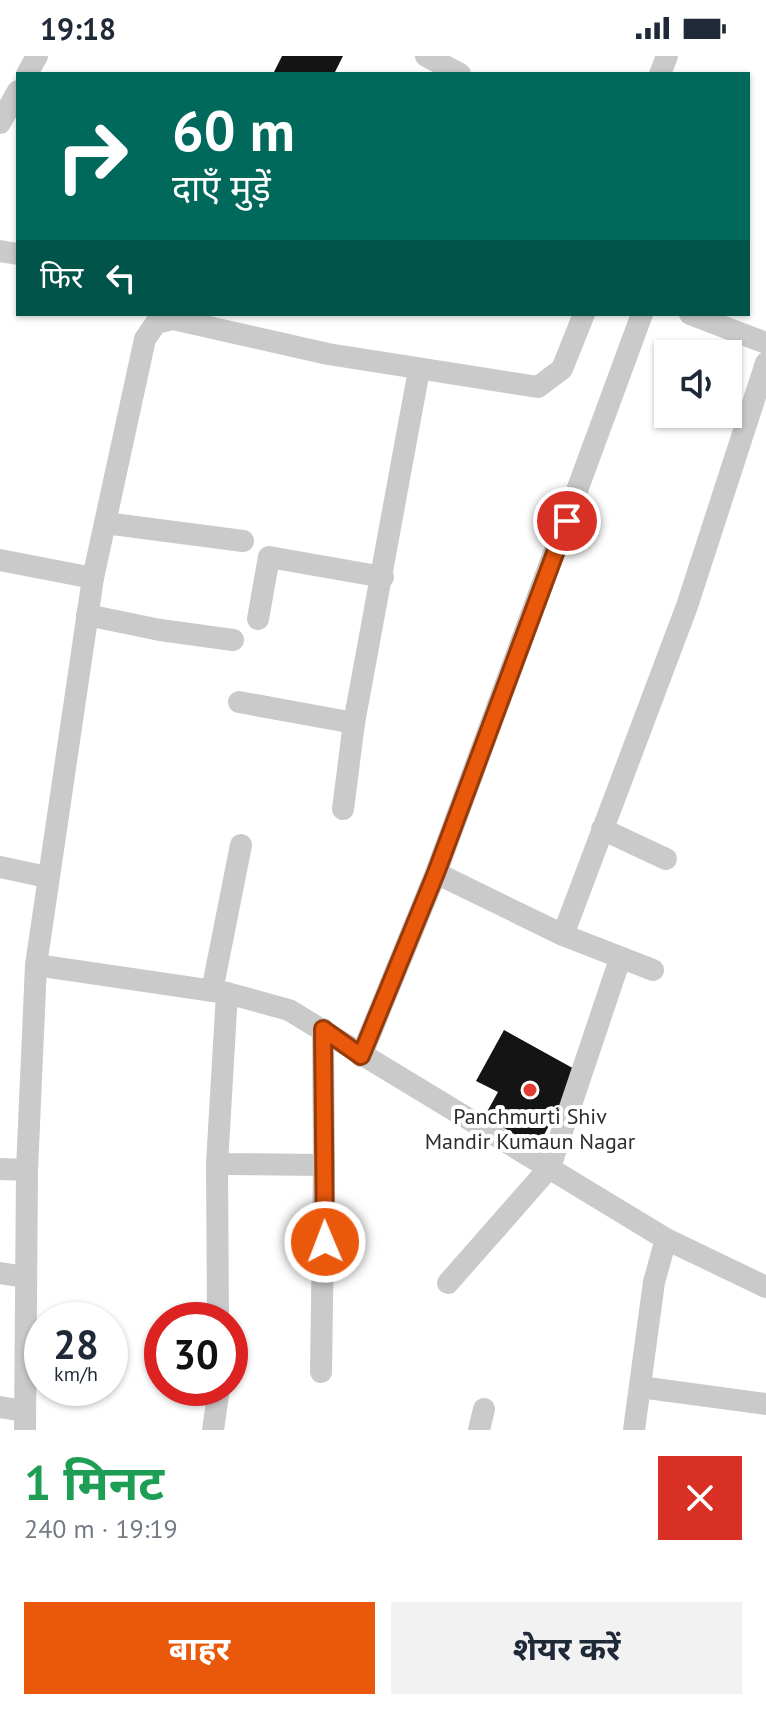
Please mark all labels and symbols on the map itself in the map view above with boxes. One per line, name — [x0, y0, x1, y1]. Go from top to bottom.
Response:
pin — [533, 487, 601, 555]
marker: Panchmurti Shiv Mandir Kumaun Nagar — [521, 1081, 539, 1099]
place label: Panchmurti Shiv Mandir Kumaun Nagar — [425, 1102, 636, 1155]
position arrow — [283, 1200, 367, 1284]
speed limit sign: 30 — [144, 1302, 248, 1406]

